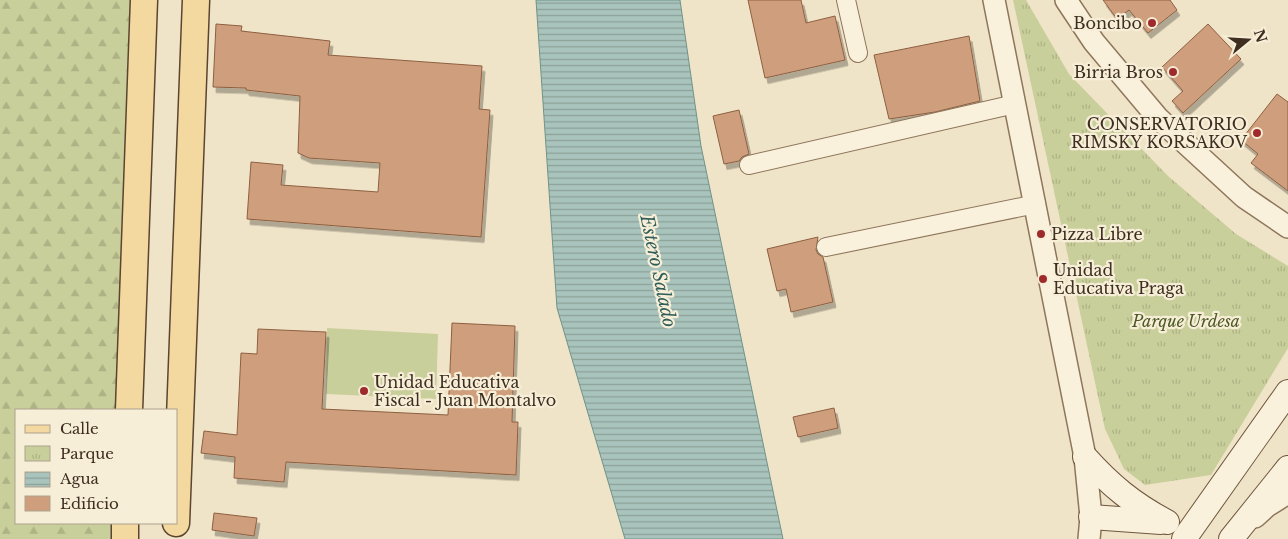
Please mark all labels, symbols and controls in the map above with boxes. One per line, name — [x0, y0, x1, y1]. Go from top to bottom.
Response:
place label: Boncibo — [1073, 13, 1142, 33]
north arrow — [1223, 15, 1273, 65]
marker: Boncibo — [1146, 17, 1158, 29]
text: N — [1250, 27, 1271, 45]
place label: Birria Bros — [1074, 62, 1163, 82]
marker: Birria Bros — [1167, 66, 1179, 78]
place label: CONSERVATORIO RIMSKY KORSAKOV — [1071, 114, 1247, 152]
marker: CONSERVATORIO RIMSKY KORSAKOV — [1251, 127, 1263, 139]
water label: Estero Salado — [635, 212, 681, 329]
place label: Pizza Libre — [1051, 224, 1143, 244]
marker: Pizza Libre — [1035, 228, 1047, 240]
place label: Unidad Educativa Praga — [1053, 260, 1184, 298]
marker: Unidad Educativa Praga — [1037, 273, 1049, 285]
park label: Parque Urdesa — [1131, 311, 1240, 331]
place label: Unidad Educativa Fiscal - Juan Montalvo — [374, 372, 556, 410]
marker: Unidad Educativa Fiscal - Juan Montalvo — [358, 385, 370, 397]
legend — [15, 409, 178, 524]
text: Calle — [60, 419, 99, 438]
text: Parque — [60, 444, 114, 463]
text: Agua — [59, 469, 100, 488]
text: Edificio — [60, 494, 119, 513]

